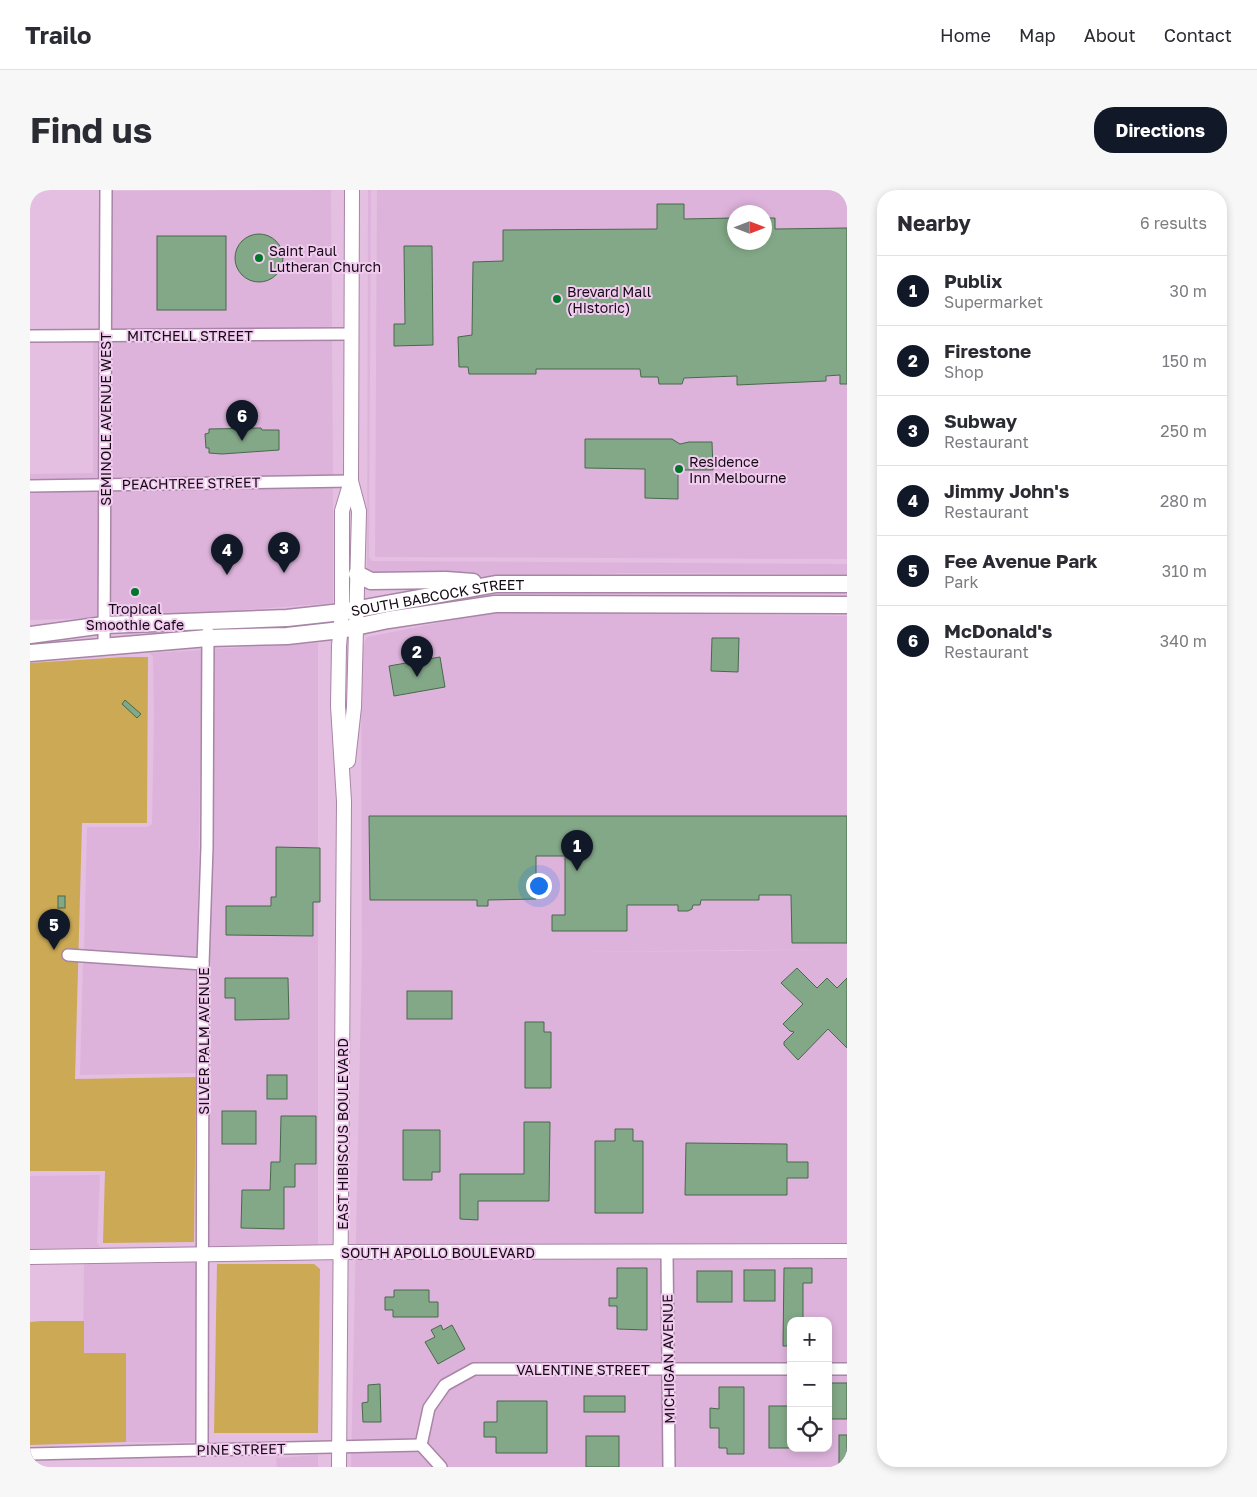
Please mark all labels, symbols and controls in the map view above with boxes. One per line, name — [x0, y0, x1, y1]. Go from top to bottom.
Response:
text: Trailo — [25, 20, 91, 49]
text: Home — [940, 24, 991, 46]
text: Map — [1019, 24, 1056, 46]
text: About — [1084, 24, 1136, 46]
text: Contact — [1164, 24, 1232, 46]
button: Directions — [1094, 107, 1227, 153]
text: Find us — [30, 109, 152, 151]
north arrow — [727, 205, 772, 250]
text: Nearby — [897, 210, 971, 236]
text: 6 results — [1140, 213, 1207, 233]
place label: Saint Paul Lutheran Church — [269, 242, 381, 275]
marker: Saint Paul Lutheran Church — [253, 252, 265, 264]
text: Publix — [944, 269, 1002, 292]
text: 1 — [909, 281, 917, 301]
text: 30 m — [1170, 281, 1207, 301]
place label: Brevard Mall (Historic) — [567, 283, 651, 316]
text: Supermarket — [944, 292, 1043, 312]
marker: Brevard Mall (Historic) — [551, 293, 563, 305]
street label: MITCHELL STREET — [127, 327, 253, 344]
street label: SEMINOLE AVENUE WEST — [97, 332, 114, 506]
text: Firestone — [944, 339, 1031, 362]
text: 2 — [908, 351, 918, 371]
text: 150 m — [1162, 351, 1207, 371]
text: Shop — [944, 362, 984, 382]
pin: 6 — [226, 400, 258, 441]
text: Subway — [944, 409, 1017, 432]
text: 3 — [908, 421, 918, 441]
text: 250 m — [1160, 421, 1207, 441]
text: Restaurant — [944, 432, 1029, 452]
place label: Residence Inn Melbourne — [689, 453, 786, 486]
marker: Residence Inn Melbourne — [673, 463, 685, 475]
street label: PEACHTREE STREET — [122, 473, 261, 493]
text: Jimmy John's — [944, 479, 1069, 502]
text: 4 — [908, 491, 918, 511]
text: 280 m — [1160, 491, 1207, 511]
text: Restaurant — [944, 502, 1029, 522]
pin: 3 — [268, 532, 300, 573]
pin: 4 — [211, 534, 243, 575]
text: Fee Avenue Park — [944, 549, 1098, 572]
text: 5 — [908, 561, 918, 581]
text: 310 m — [1162, 561, 1207, 581]
text: Park — [944, 572, 979, 592]
street label: SOUTH BABCOCK STREET — [349, 575, 525, 619]
marker: Tropical Smoothie Cafe — [129, 586, 141, 598]
place label: Tropical Smoothie Cafe — [86, 600, 184, 633]
text: McDonald's — [944, 619, 1053, 642]
text: 6 — [908, 631, 918, 651]
text: 340 m — [1160, 631, 1207, 651]
pin: 2 — [401, 636, 433, 677]
text: Restaurant — [944, 642, 1029, 662]
pin: 1 — [561, 830, 593, 871]
your location — [526, 873, 552, 899]
pin: 5 — [38, 909, 70, 950]
street label: SILVER PALM AVENUE — [195, 967, 212, 1115]
street label: EAST HIBISCUS BOULEVARD — [334, 1038, 351, 1230]
street label: SOUTH APOLLO BOULEVARD — [341, 1244, 535, 1261]
street label: MICHIGAN AVENUE — [658, 1294, 678, 1424]
map controls — [787, 1317, 832, 1452]
button: + — [787, 1317, 832, 1362]
street label: VALENTINE STREET — [516, 1361, 650, 1378]
button: − — [787, 1362, 832, 1407]
button: locate — [787, 1407, 832, 1452]
street label: PINE STREET — [196, 1440, 286, 1458]

